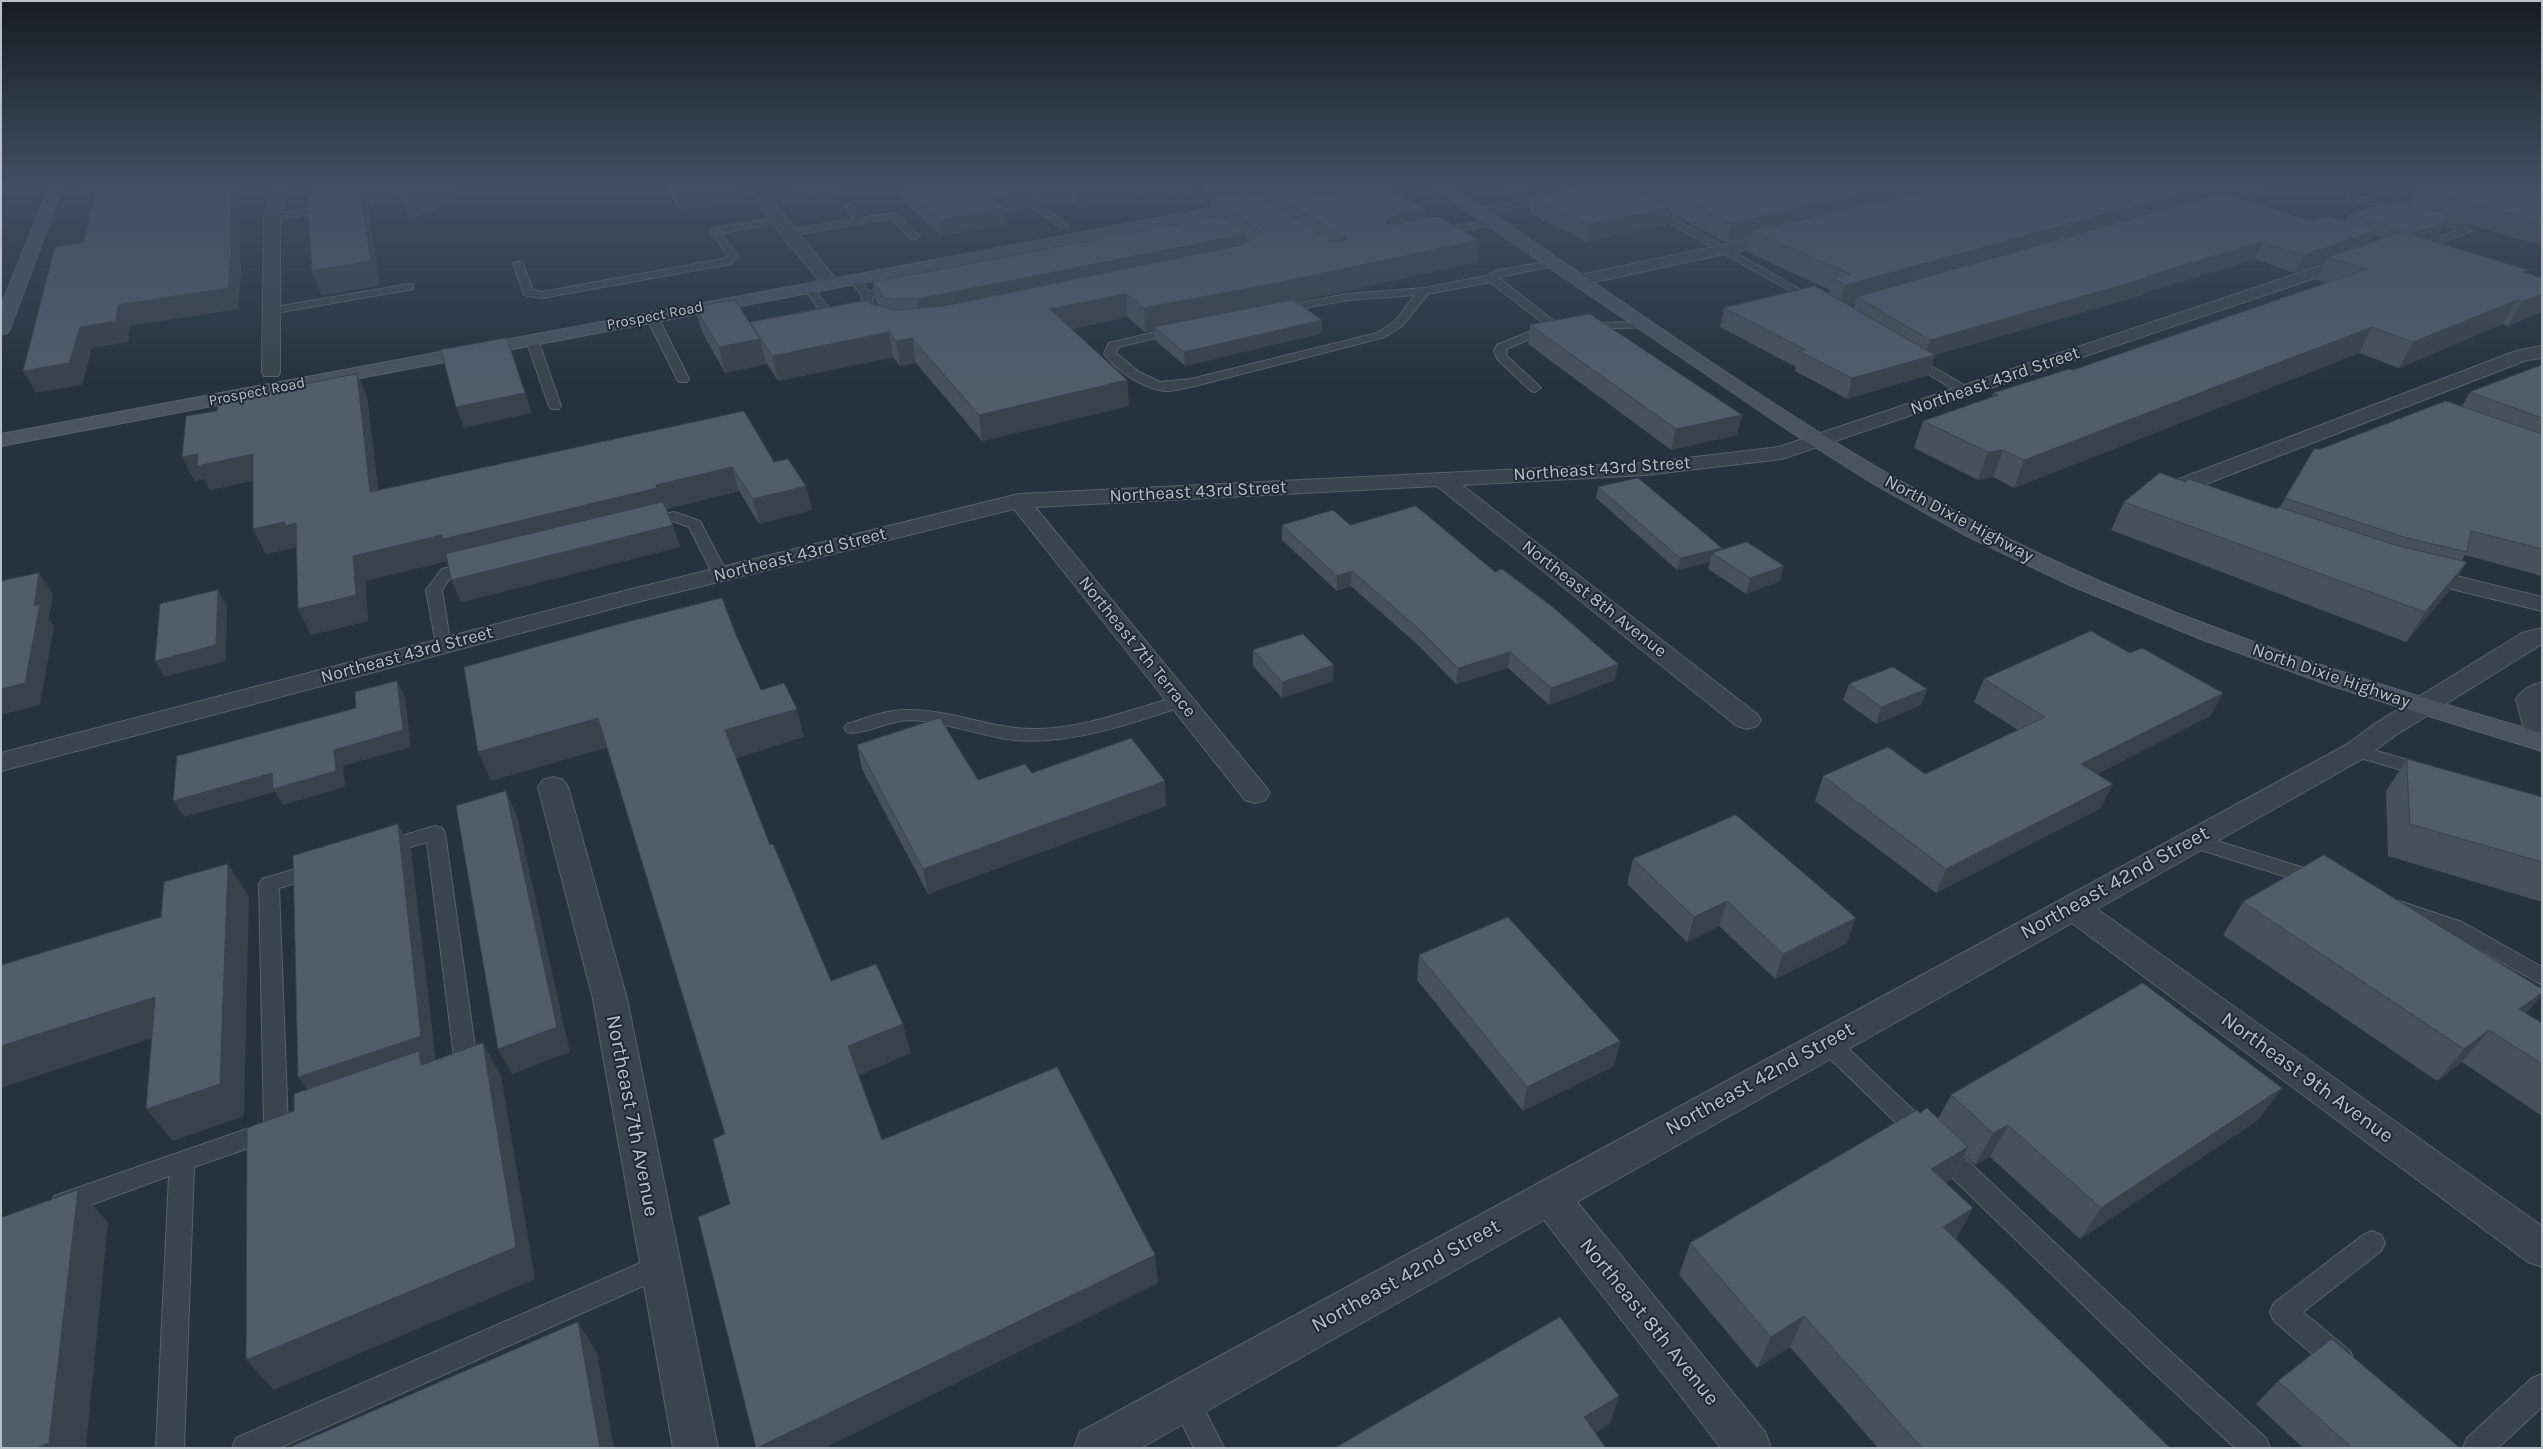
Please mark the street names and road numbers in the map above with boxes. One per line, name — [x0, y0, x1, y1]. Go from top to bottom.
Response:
street label: Prospect Road — [605, 298, 705, 334]
street label: Northeast 43rd Street — [1908, 342, 2082, 420]
street label: Prospect Road — [207, 374, 307, 410]
street label: Northeast 43rd Street — [1513, 452, 1691, 486]
street label: North Dixie Highway — [1881, 471, 2037, 567]
street label: Northeast 43rd Street — [1109, 477, 1287, 507]
street label: Northeast 43rd Street — [711, 523, 889, 587]
street label: Northeast 8th Avenue — [1517, 536, 1671, 662]
street label: Northeast 7th Terrace — [1074, 572, 1200, 722]
street label: Northeast 43rd Street — [318, 622, 496, 688]
street label: North Dixie Highway — [2249, 639, 2413, 713]
street label: Northeast 42nd Street — [2016, 821, 2214, 945]
street label: Northeast 9th Avenue — [2216, 1007, 2398, 1149]
street label: Northeast 7th Avenue — [600, 1013, 664, 1219]
street label: Northeast 42nd Street — [1661, 1017, 1859, 1141]
street label: Northeast 42nd Street — [1307, 1214, 1505, 1338]
street label: Northeast 8th Avenue — [1574, 1233, 1724, 1411]

